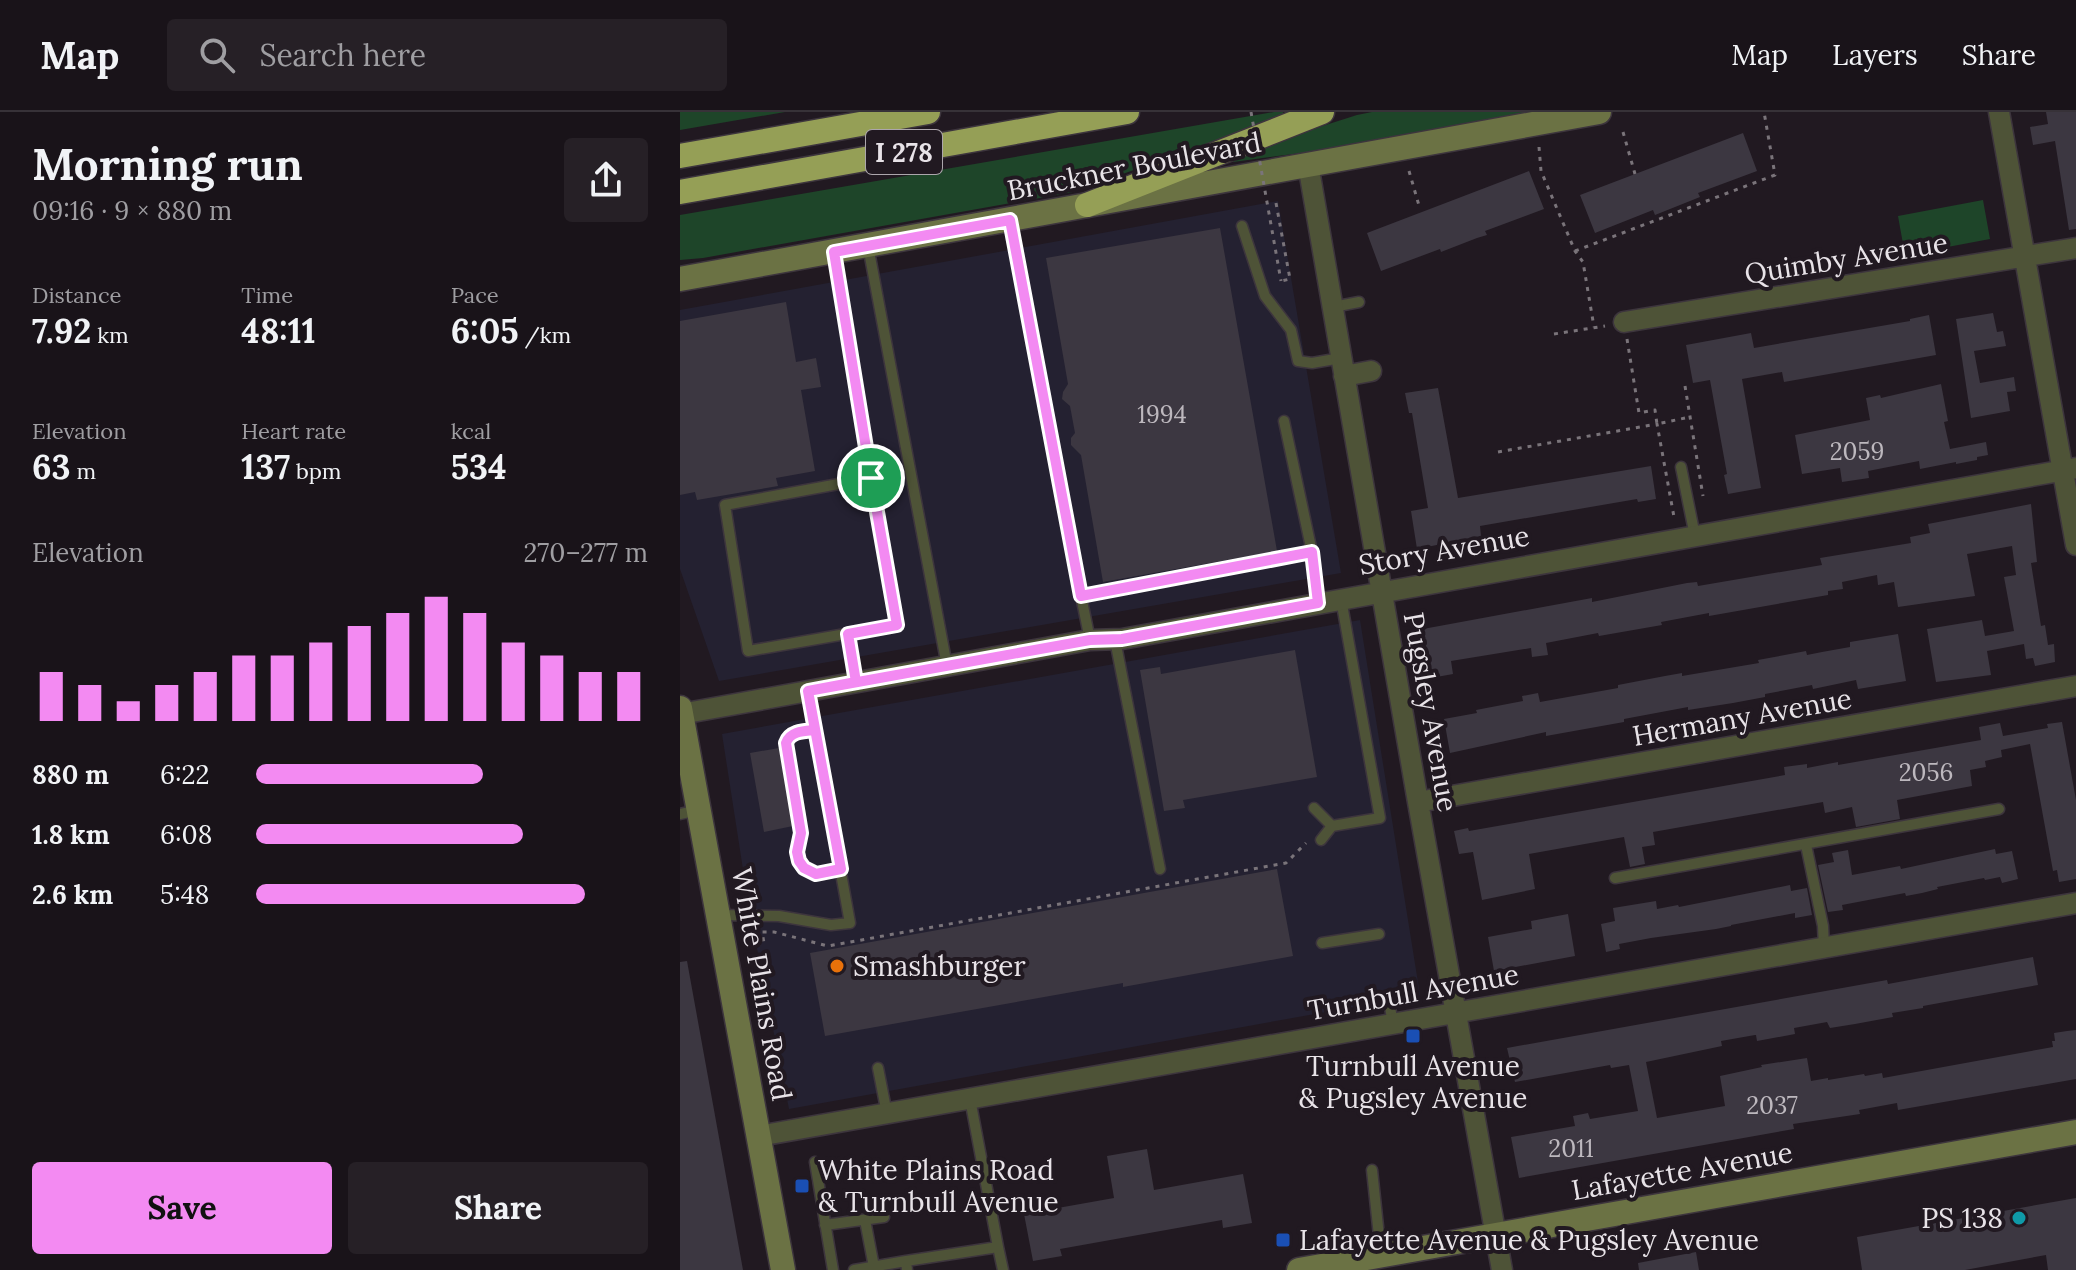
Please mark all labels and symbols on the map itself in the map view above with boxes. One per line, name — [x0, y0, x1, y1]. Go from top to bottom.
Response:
street label: Bruckner Boulevard — [1004, 124, 1264, 208]
road number: I 278 — [866, 130, 942, 174]
street label: Quimby Avenue — [1742, 224, 1950, 292]
house number: 1994 — [1137, 399, 1187, 430]
house number: 2059 — [1830, 436, 1884, 467]
pin — [837, 444, 905, 512]
street label: Story Avenue — [1356, 517, 1532, 583]
street label: Pugsley Avenue — [1396, 609, 1466, 815]
street label: Hermany Avenue — [1630, 680, 1854, 754]
house number: 2056 — [1899, 757, 1953, 788]
street label: White Plains Road — [724, 865, 800, 1103]
place label: Smashburger — [853, 948, 1026, 984]
street label: Turnbull Avenue — [1305, 956, 1521, 1028]
marker: Smashburger — [828, 957, 846, 975]
marker: Turnbull Avenue & Pugsley Avenue — [1404, 1027, 1422, 1045]
place label: Turnbull Avenue & Pugsley Avenue — [1299, 1048, 1527, 1116]
house number: 2037 — [1746, 1090, 1798, 1121]
house number: 2011 — [1548, 1133, 1594, 1164]
street label: Lafayette Avenue — [1569, 1134, 1795, 1208]
place label: White Plains Road & Turnbull Avenue — [818, 1152, 1059, 1220]
marker: White Plains Road & Turnbull Avenue — [793, 1177, 811, 1195]
place label: PS 138 — [1921, 1200, 2003, 1236]
marker: PS 138 — [2010, 1209, 2028, 1227]
place label: Lafayette Avenue & Pugsley Avenue — [1299, 1222, 1759, 1258]
marker: Lafayette Avenue & Pugsley Avenue — [1274, 1231, 1292, 1249]

